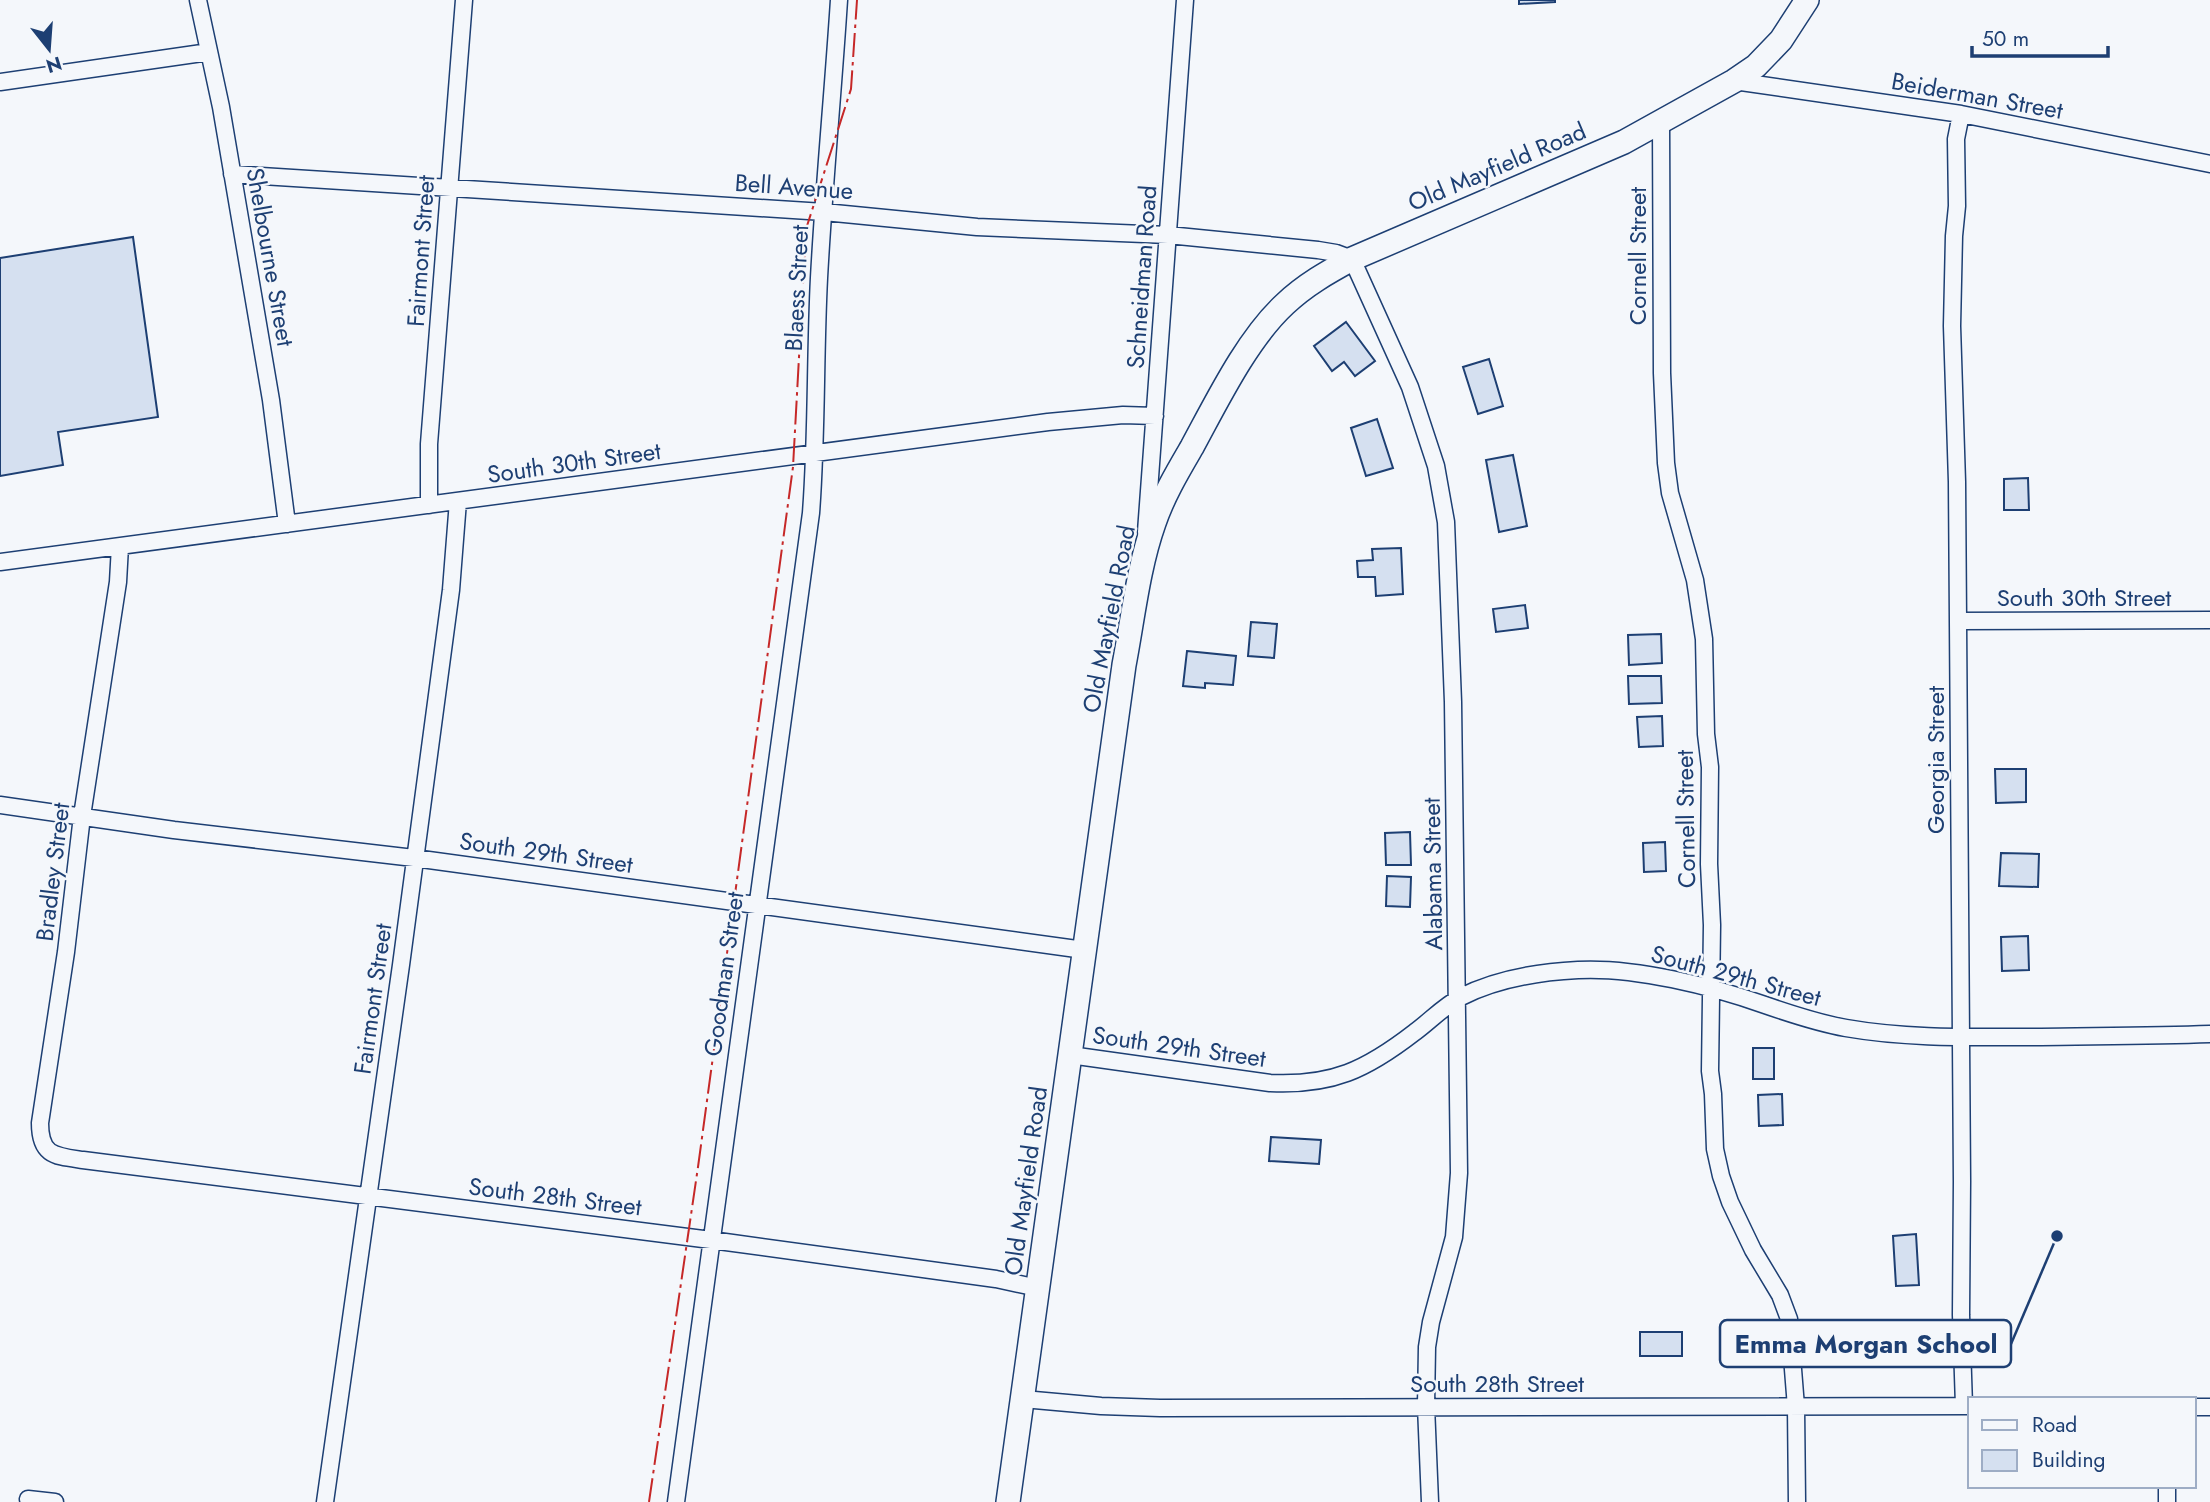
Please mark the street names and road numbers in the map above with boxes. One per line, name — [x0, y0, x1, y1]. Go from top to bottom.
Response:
street label: Beiderman Street — [1889, 63, 2066, 128]
street label: Old Mayfield Road — [1402, 113, 1591, 220]
street label: Shelbourne Street — [238, 165, 303, 349]
street label: Bell Avenue — [734, 165, 854, 208]
street label: Fairmont Street — [398, 174, 443, 328]
street label: Schneidman Road — [1118, 184, 1165, 370]
street label: Cornell Street — [1620, 187, 1655, 325]
street label: Blaess Street — [776, 224, 817, 352]
street label: South 30th Street — [485, 433, 663, 492]
street label: Old Mayfield Road — [1073, 522, 1144, 716]
street label: South 30th Street — [1997, 580, 2172, 615]
street label: Georgia Street — [1918, 686, 1953, 834]
street label: Cornell Street — [1667, 749, 1704, 888]
street label: Alabama Street — [1414, 797, 1451, 951]
street label: Bradley Street — [27, 800, 78, 943]
street label: South 29th Street — [457, 823, 635, 882]
street label: Goodman Street — [695, 889, 752, 1058]
street label: Fairmont Street — [345, 921, 400, 1077]
street label: South 29th Street — [1647, 936, 1825, 1015]
street label: South 29th Street — [1090, 1017, 1268, 1076]
street label: Old Mayfield Road — [995, 1084, 1056, 1278]
street label: South 28th Street — [467, 1169, 644, 1225]
street label: South 28th Street — [1410, 1366, 1584, 1401]

